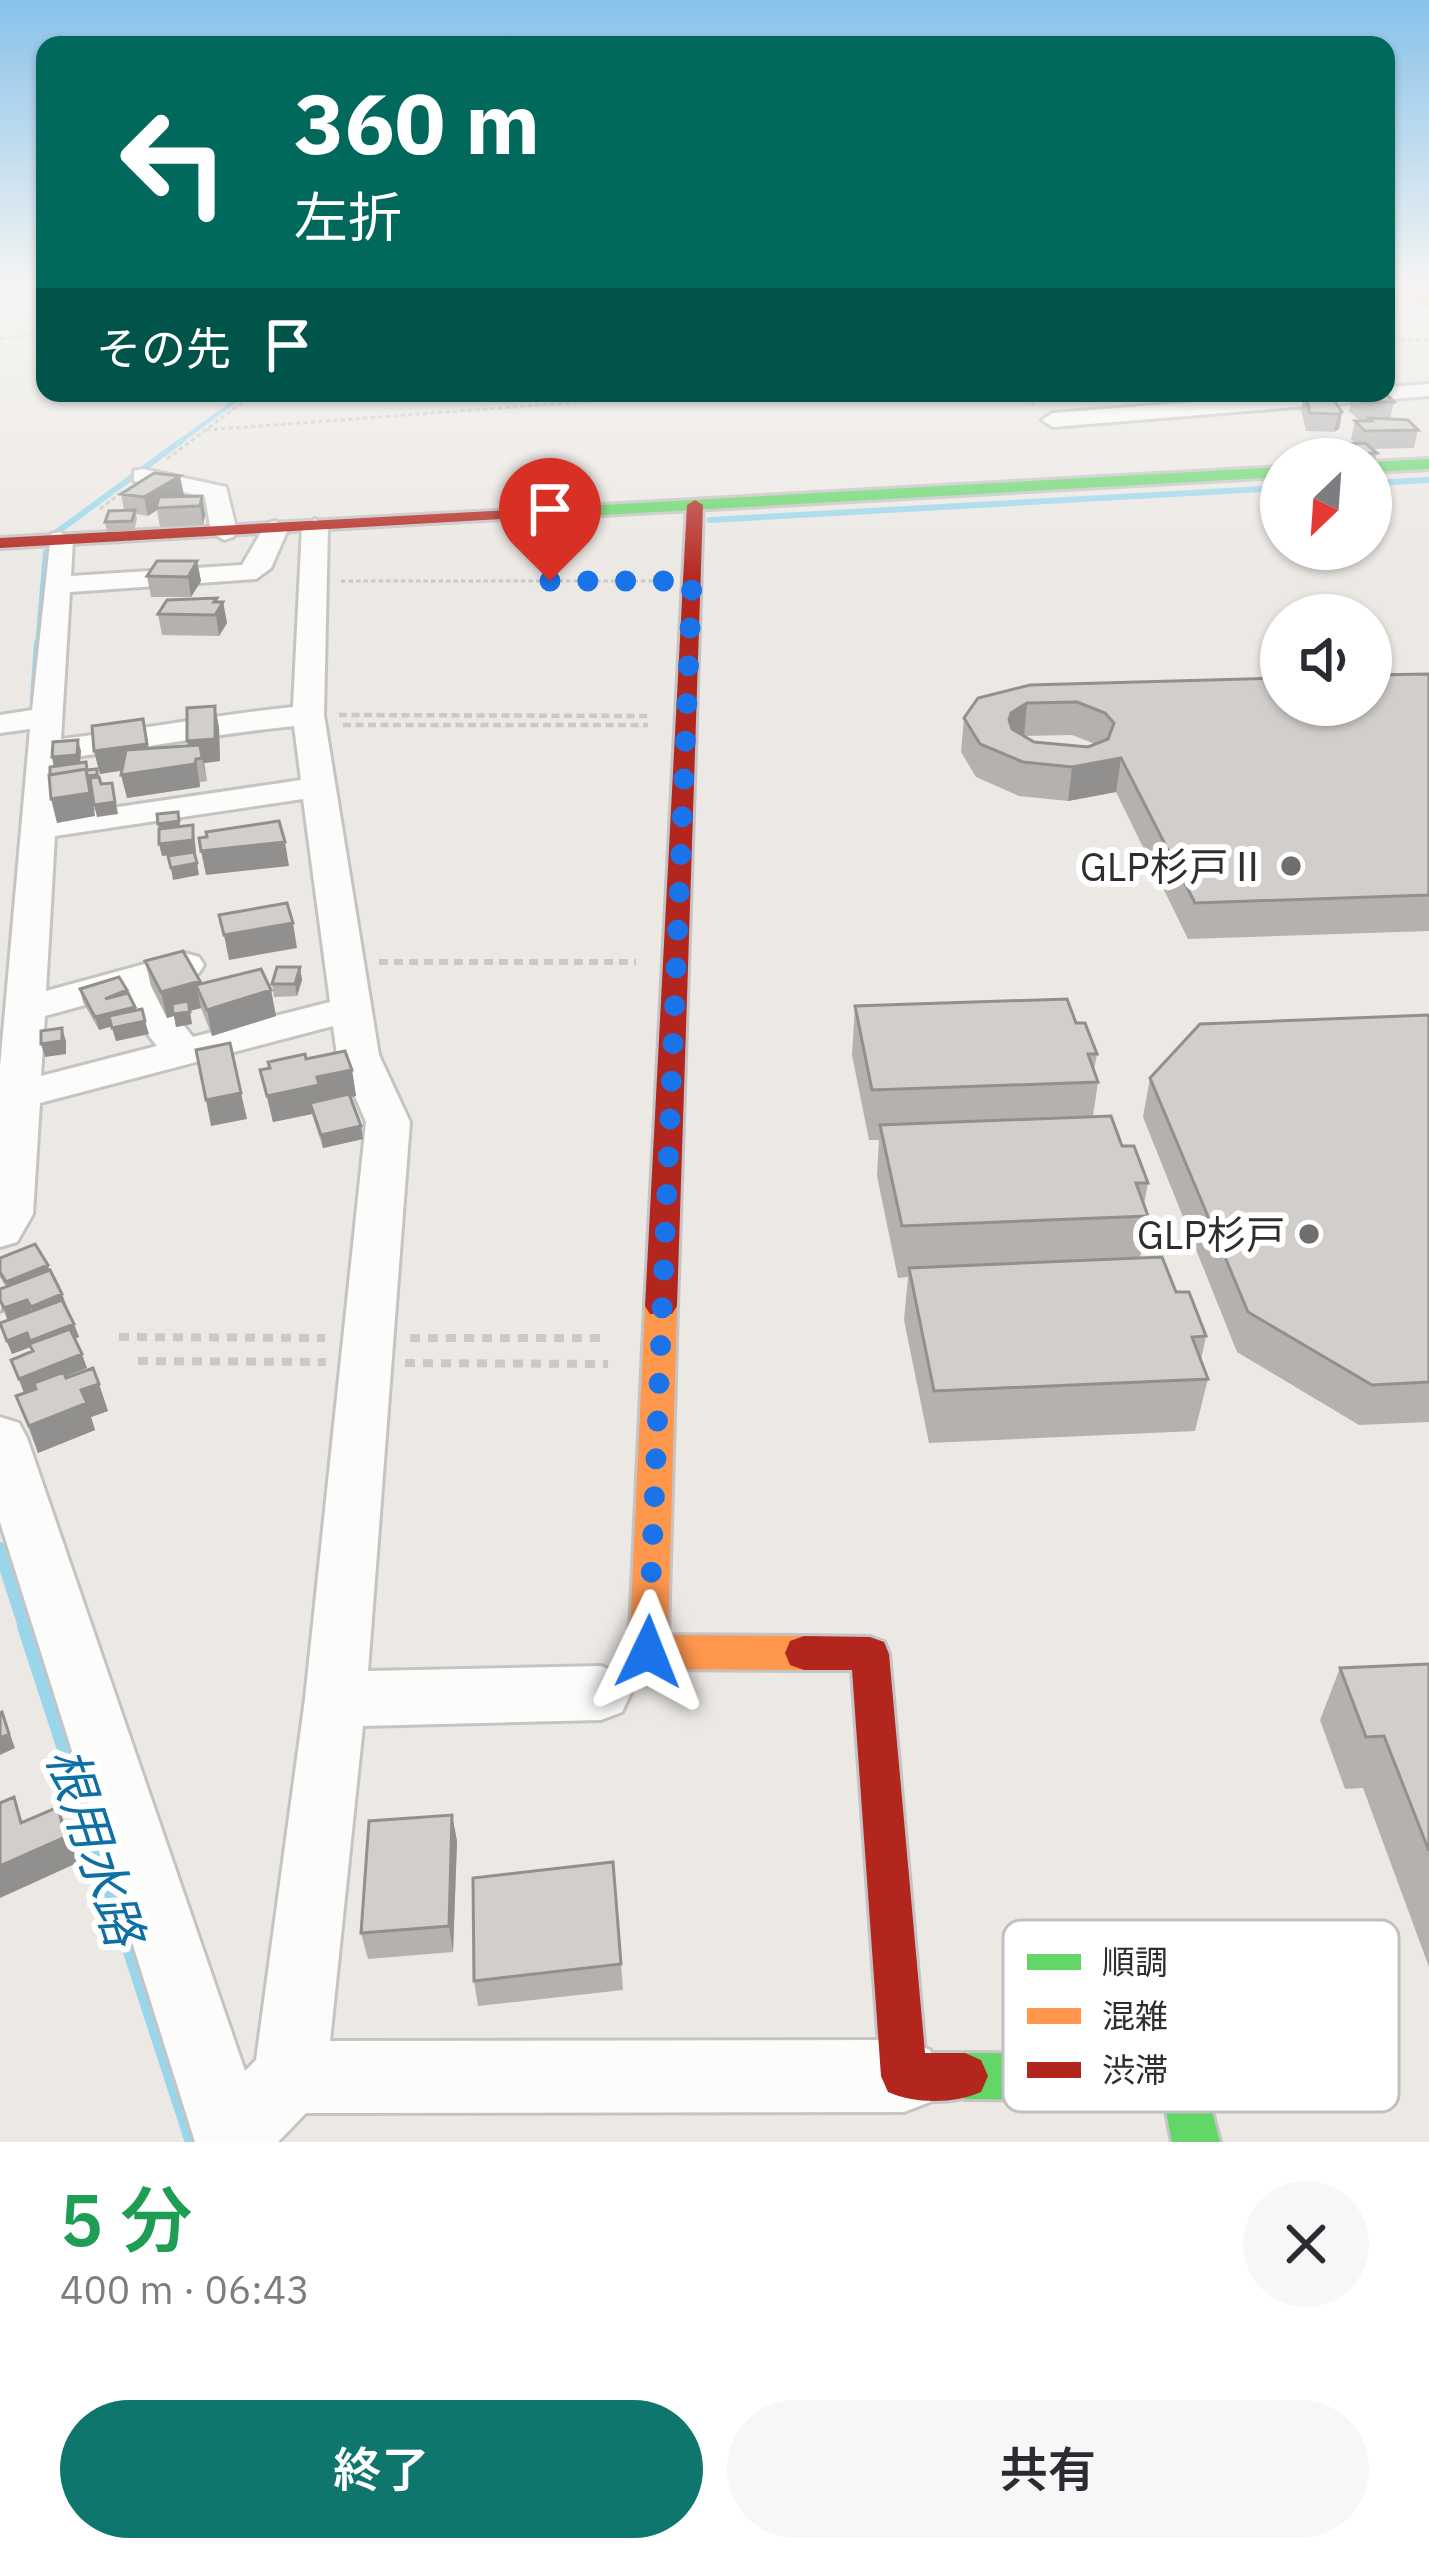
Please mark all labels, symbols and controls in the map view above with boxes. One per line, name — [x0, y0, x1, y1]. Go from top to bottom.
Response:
text: 360 m — [294, 68, 540, 177]
icon: left — [96, 84, 252, 240]
text: 左折 — [294, 182, 402, 252]
icon: arrive — [255, 312, 321, 378]
text: その先 — [96, 319, 231, 377]
north arrow — [1260, 438, 1392, 570]
map controls — [1260, 438, 1392, 726]
pin — [499, 458, 601, 581]
icon: arrive — [517, 476, 583, 542]
button: sound — [1260, 594, 1392, 726]
place label: GLP杉戸Ⅱ — [1080, 841, 1267, 892]
marker: GLP杉戸Ⅱ — [1278, 853, 1304, 879]
place label: GLP杉戸 — [1137, 1209, 1285, 1260]
marker: GLP杉戸 — [1296, 1221, 1322, 1247]
position arrow — [585, 1589, 711, 1715]
water label: 根用水路 — [33, 1739, 160, 1957]
legend — [1003, 1920, 1399, 2112]
text: 順調 — [1102, 1940, 1168, 1983]
text: 混雑 — [1102, 1994, 1168, 2037]
text: 渋滞 — [1102, 2048, 1168, 2091]
text: 5 分 — [60, 2172, 192, 2266]
button: close — [1243, 2181, 1369, 2307]
text: 400 m · 06:43 — [60, 2264, 310, 2315]
button: 終了 — [60, 2400, 703, 2538]
button: 共有 — [727, 2400, 1369, 2538]

